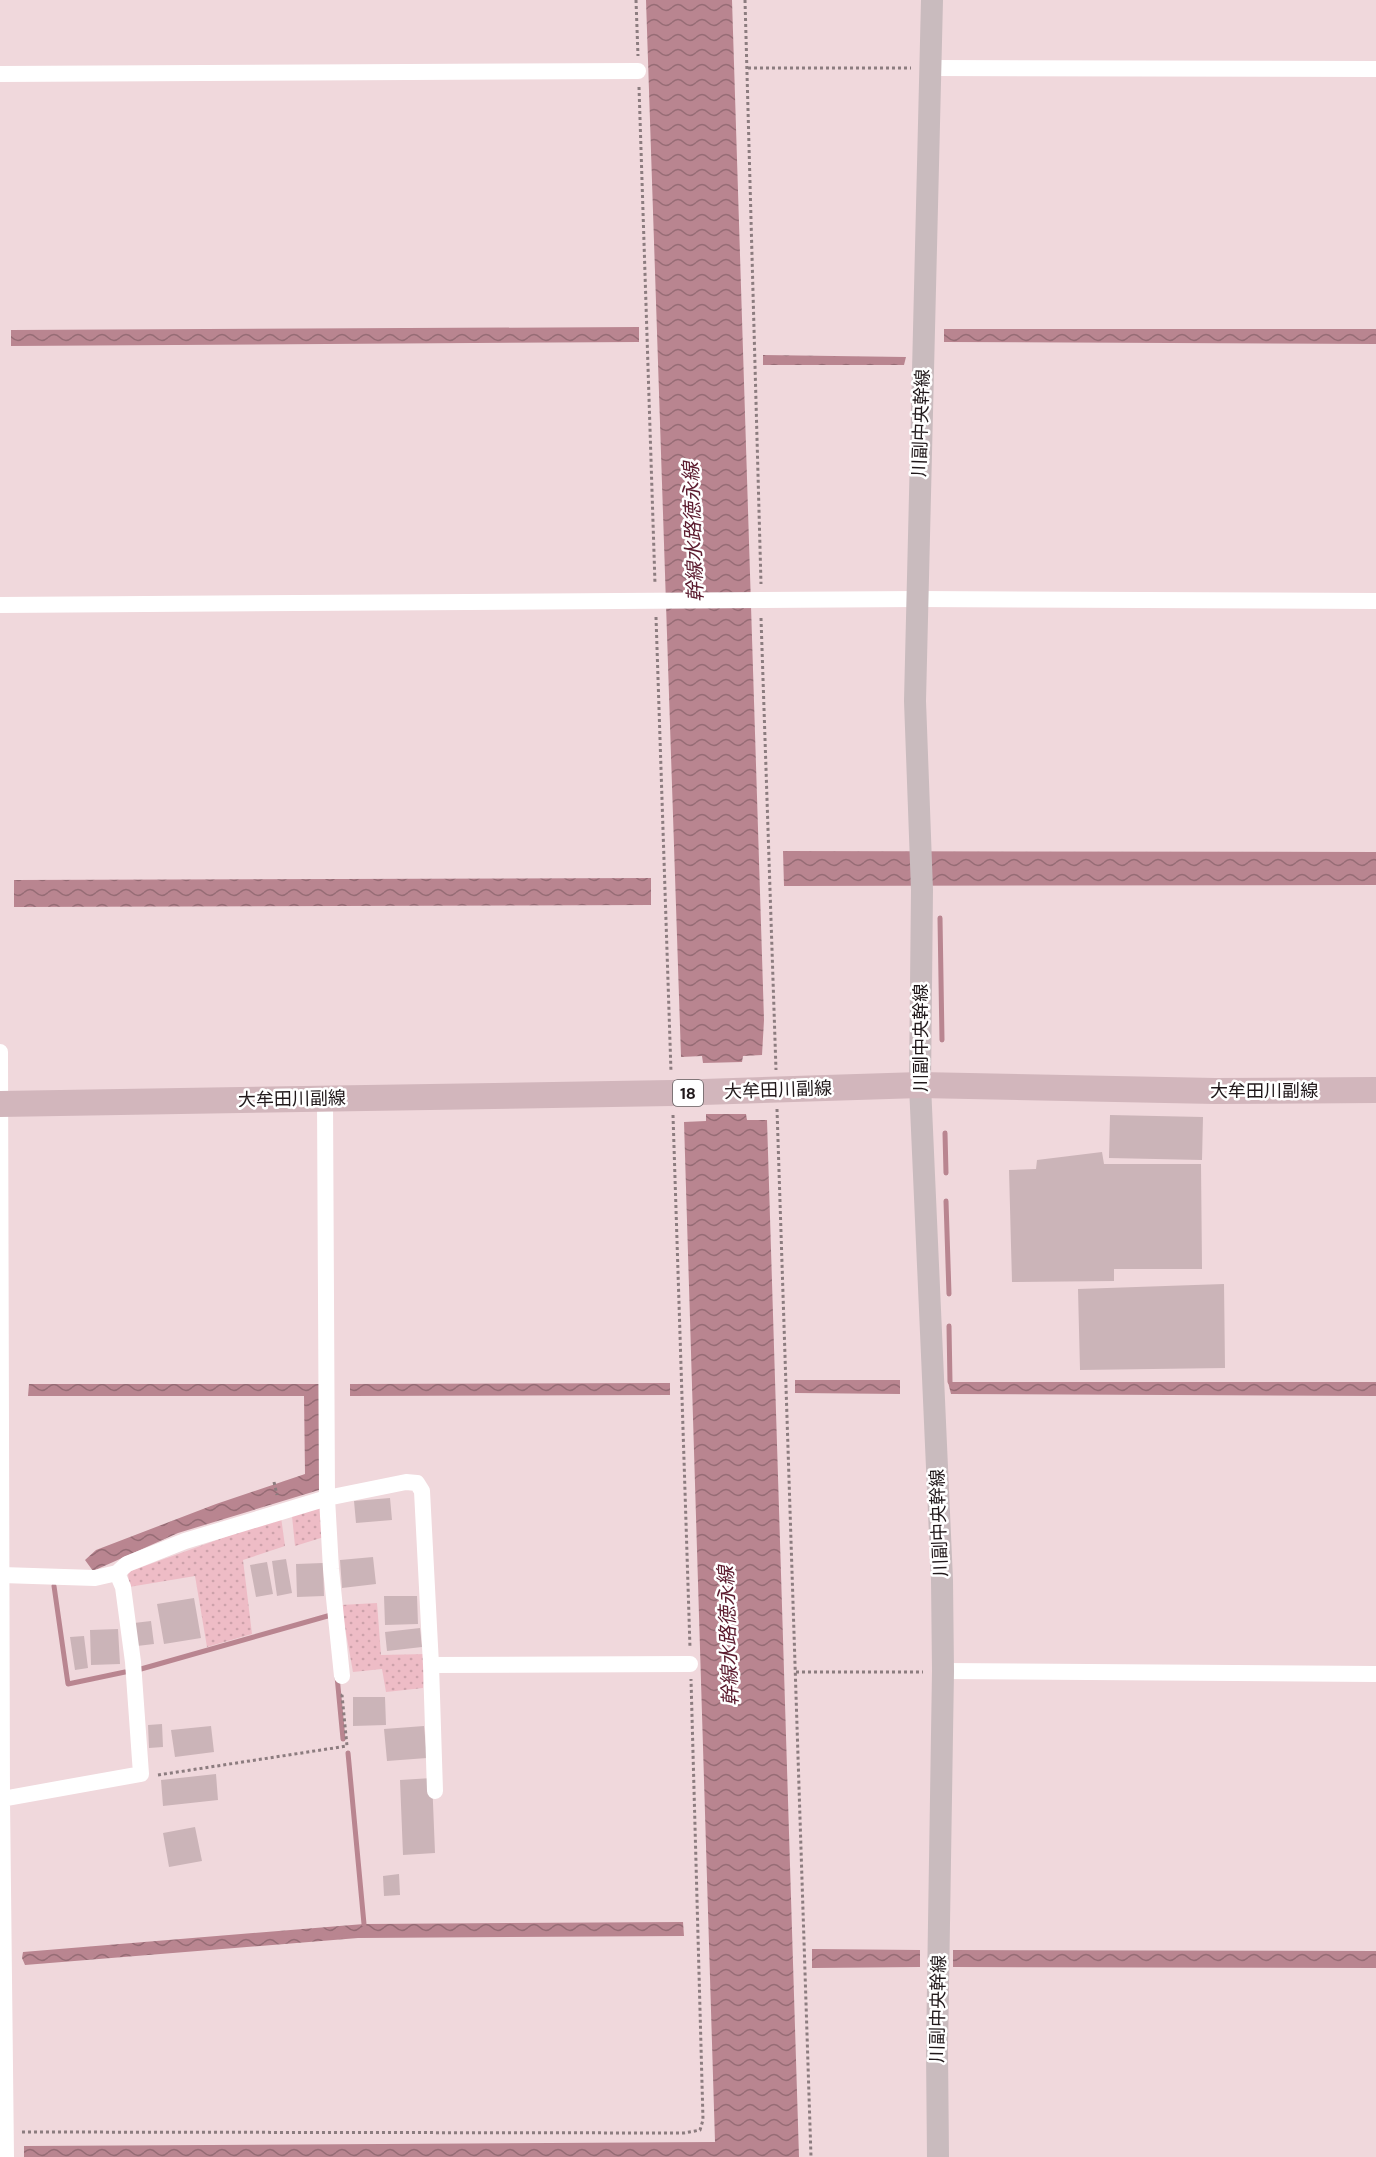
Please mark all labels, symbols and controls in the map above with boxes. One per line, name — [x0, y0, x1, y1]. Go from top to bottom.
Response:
street label: 川副中央幹線 — [907, 369, 935, 477]
water label: 幹線水路徳永線 — [677, 459, 708, 602]
street label: 川副中央幹線 — [909, 984, 933, 1092]
street label: 大牟田川副線 — [724, 1076, 832, 1104]
street label: 大牟田川副線 — [1210, 1079, 1318, 1103]
road number: 18 — [673, 1080, 703, 1106]
street label: 大牟田川副線 — [238, 1086, 346, 1112]
street label: 川副中央幹線 — [925, 1469, 953, 1577]
water label: 幹線水路徳永線 — [712, 1563, 743, 1706]
street label: 川副中央幹線 — [925, 1955, 951, 2063]

